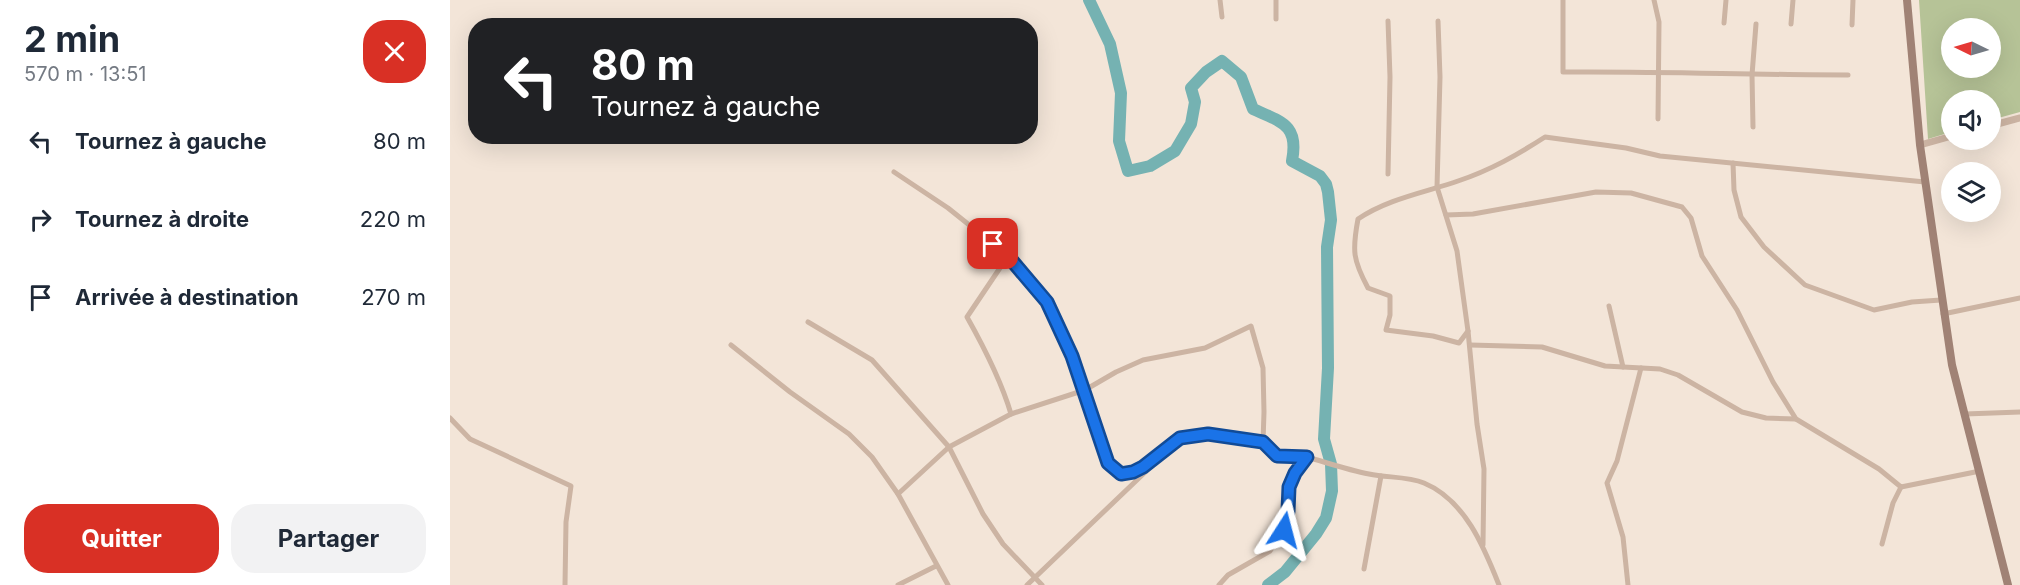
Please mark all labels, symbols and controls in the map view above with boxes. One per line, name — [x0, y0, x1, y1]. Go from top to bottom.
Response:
text: 2 min — [24, 17, 120, 61]
north arrow — [1941, 18, 2001, 78]
map controls — [1941, 18, 2001, 222]
button: close — [363, 20, 426, 83]
text: 80 m — [591, 39, 695, 90]
icon: left — [492, 42, 570, 120]
text: 570 m · 13:51 — [24, 62, 146, 86]
text: Tournez à gauche — [591, 90, 820, 123]
button: sound — [1941, 90, 2001, 150]
icon: left — [24, 125, 57, 158]
text: Tournez à gauche — [75, 128, 267, 154]
text: 80 m — [373, 128, 426, 154]
button: layers — [1941, 162, 2001, 222]
icon: right — [24, 203, 57, 236]
text: Tournez à droite — [75, 206, 249, 232]
text: 220 m — [360, 206, 426, 232]
pin — [967, 218, 1018, 269]
icon: arrive — [976, 227, 1009, 260]
icon: arrive — [24, 281, 57, 314]
text: Arrivée à destination — [75, 284, 299, 310]
text: 270 m — [361, 284, 426, 310]
position arrow — [1252, 498, 1316, 562]
button: Quitter — [24, 504, 219, 573]
button: Partager — [231, 504, 426, 573]

